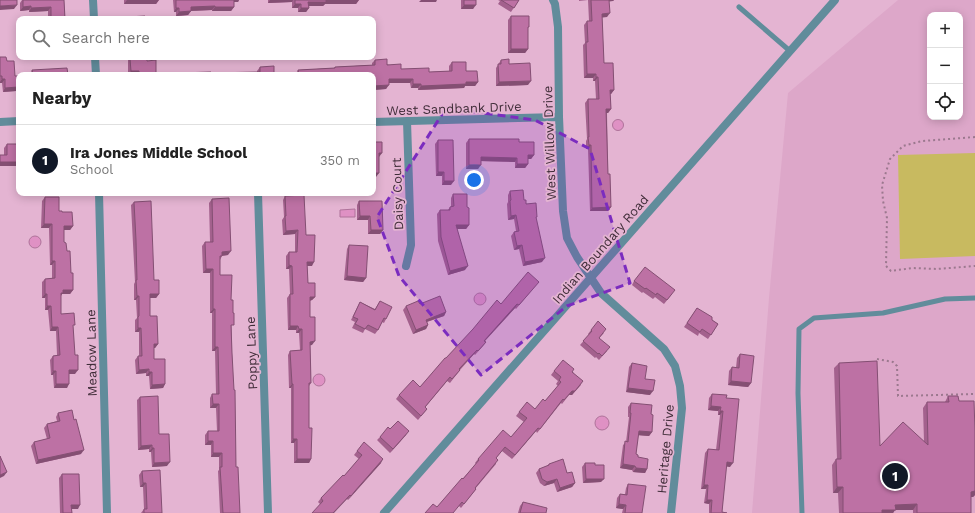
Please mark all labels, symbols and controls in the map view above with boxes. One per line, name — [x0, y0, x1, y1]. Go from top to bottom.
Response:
map controls — [927, 12, 963, 120]
button: + — [927, 12, 963, 48]
search box — [16, 16, 376, 60]
icon: search — [30, 27, 52, 49]
text: Search here — [62, 29, 150, 47]
button: − — [927, 48, 963, 84]
button: locate — [927, 84, 963, 120]
street label: West Willow Drive — [540, 85, 559, 201]
text: Nearby — [32, 88, 91, 108]
street label: West Sandbank Drive — [386, 99, 522, 118]
text: Ira Jones Middle School — [70, 144, 247, 162]
text: 1 — [42, 153, 48, 168]
text: 350 m — [320, 153, 360, 168]
street label: Daisy Court — [389, 157, 406, 231]
text: School — [70, 162, 113, 177]
your location — [464, 170, 484, 190]
street label: Indian Boundary Road — [549, 192, 652, 307]
street label: Meadow Lane — [83, 309, 100, 397]
street label: Poppy Lane — [243, 316, 260, 390]
street label: Heritage Drive — [654, 404, 677, 494]
pin: 1 — [882, 461, 908, 491]

